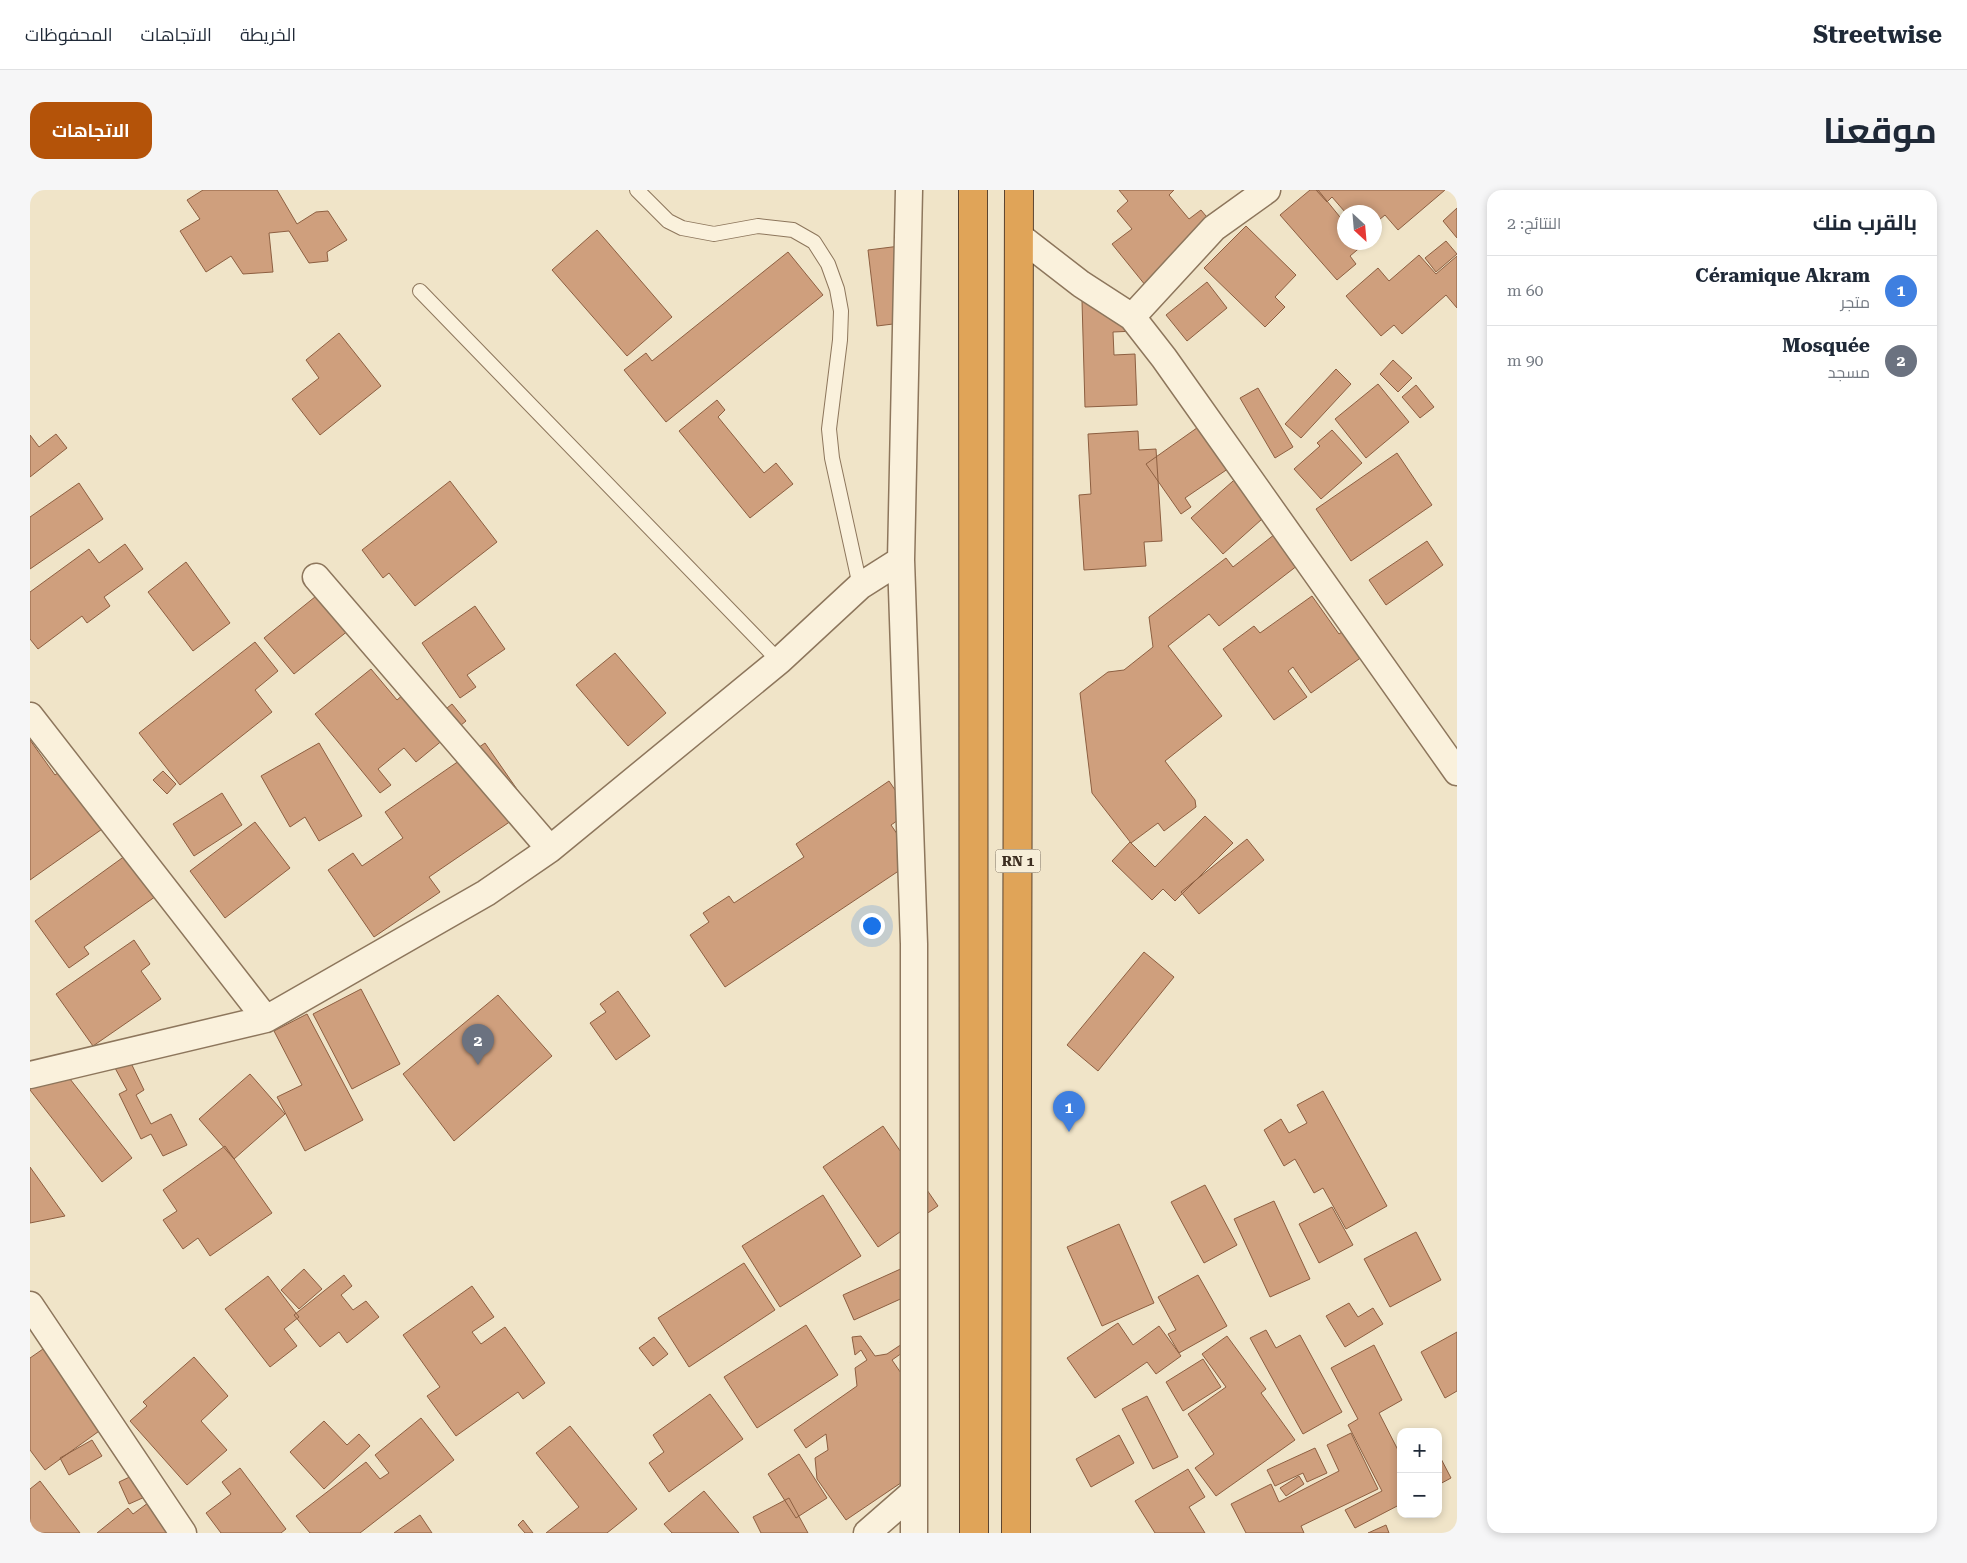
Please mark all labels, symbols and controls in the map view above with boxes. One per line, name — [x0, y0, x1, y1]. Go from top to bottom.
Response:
text: Streetwise — [1813, 21, 1942, 49]
text: المحفوظات — [25, 24, 113, 45]
text: الاتجاهات — [141, 24, 212, 45]
text: الخريطة — [240, 24, 296, 45]
button: الاتجاهات — [30, 102, 152, 159]
text: موقعنا — [1823, 111, 1937, 152]
north arrow — [1337, 205, 1382, 250]
text: بالقرب منك — [1813, 211, 1917, 235]
text: النتائج: 2 — [1507, 214, 1561, 233]
text: Céramique Akram — [1695, 264, 1870, 287]
text: 60 m — [1507, 281, 1544, 300]
text: 1 — [1897, 281, 1905, 300]
text: متجر — [1841, 293, 1870, 312]
text: Mosquée — [1782, 334, 1870, 357]
text: 90 m — [1507, 351, 1544, 370]
text: 2 — [1897, 351, 1905, 370]
text: مسجد — [1828, 363, 1870, 382]
road number: RN 1 — [996, 849, 1040, 872]
your location — [859, 913, 885, 939]
pin: 2 — [462, 1024, 494, 1065]
pin: 1 — [1053, 1091, 1085, 1132]
map controls — [1397, 1428, 1442, 1518]
button: + — [1397, 1428, 1442, 1473]
button: − — [1397, 1473, 1442, 1518]

